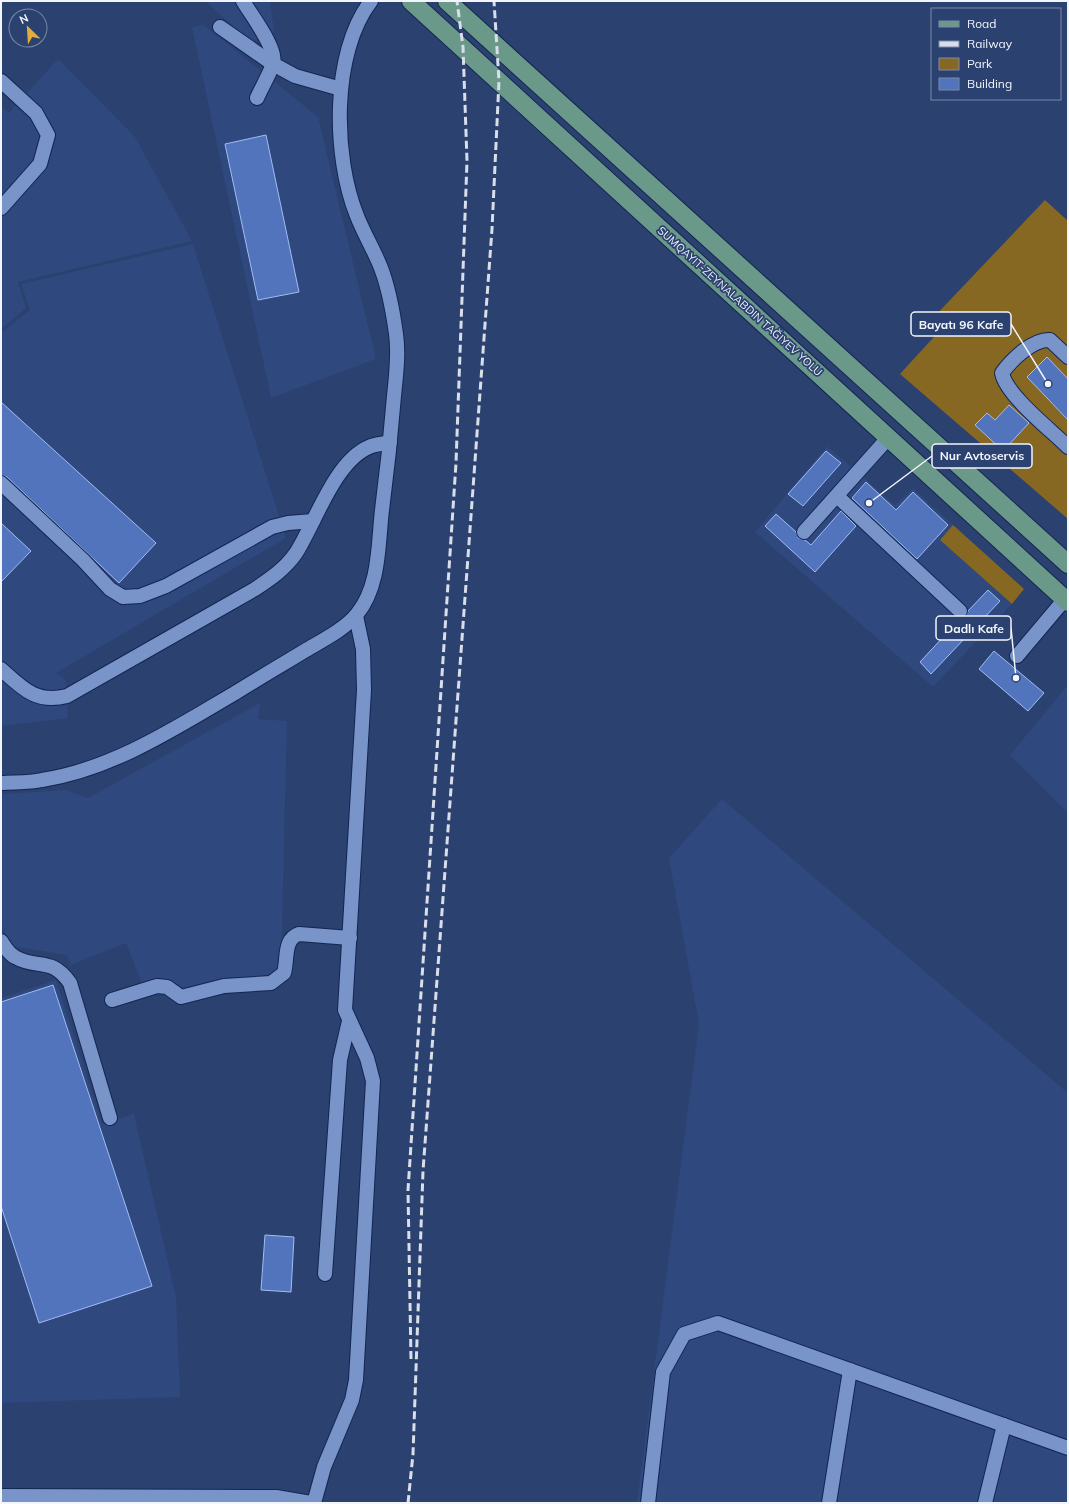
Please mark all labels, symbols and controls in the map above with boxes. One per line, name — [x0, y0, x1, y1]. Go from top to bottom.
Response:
north arrow — [8, 8, 48, 48]
legend — [931, 8, 1061, 100]
text: N — [17, 11, 30, 27]
text: Road — [967, 16, 996, 31]
text: Railway — [967, 36, 1013, 51]
text: Park — [967, 56, 993, 71]
text: Building — [967, 76, 1012, 91]
street label: SUMQAYIT-ZEYNALABDIN TAĞIYEV YOLU — [655, 222, 826, 379]
callout: Bayatı 96 Kafe — [911, 312, 1011, 336]
text: Bayatı 96 Kafe — [919, 317, 1004, 332]
callout: Nur Avtoservis — [932, 444, 1032, 468]
text: Nur Avtoservis — [940, 448, 1024, 463]
callout: Dadlı Kafe — [936, 616, 1011, 640]
text: Dadlı Kafe — [944, 621, 1004, 636]

